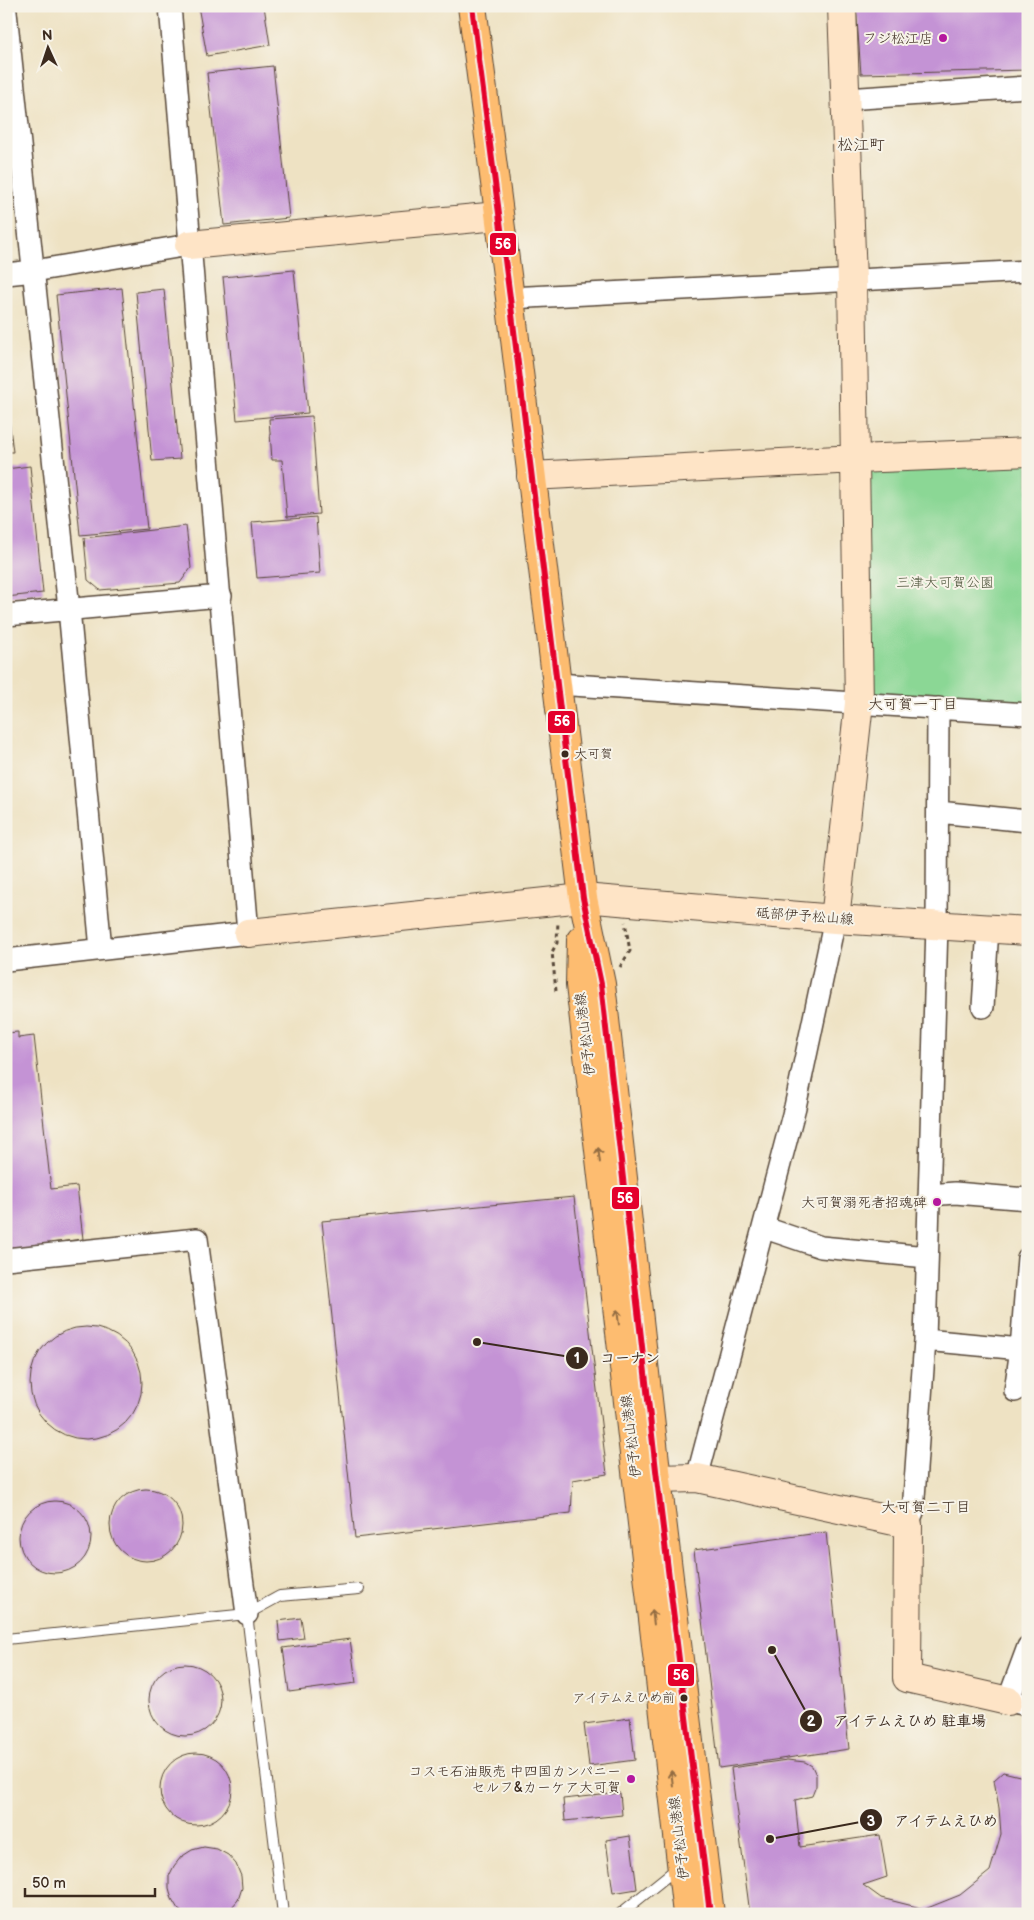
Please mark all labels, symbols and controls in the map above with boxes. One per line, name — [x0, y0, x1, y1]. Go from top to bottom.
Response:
north arrow — [22, 22, 72, 72]
text: N — [42, 27, 53, 44]
place label: フジ松江店 — [863, 30, 933, 47]
marker: フジ松江店 — [937, 32, 949, 44]
district label: 松江町 — [837, 136, 885, 155]
line badge: 56 — [489, 232, 517, 256]
text: 56 — [495, 236, 511, 253]
park label: 三津大可賀公園 — [896, 574, 994, 591]
district label: 大可賀一丁目 — [868, 695, 958, 714]
line badge: 56 — [547, 710, 576, 734]
text: 56 — [554, 713, 570, 730]
place label: 大可賀 — [574, 746, 613, 762]
marker: 大可賀 — [560, 749, 570, 759]
street label: 砥部伊予松山線 — [756, 904, 854, 928]
street label: 伊予松山港線 — [571, 991, 599, 1077]
one-way arrow — [594, 1147, 604, 1163]
line badge: 56 — [611, 1186, 640, 1210]
text: 56 — [617, 1190, 633, 1207]
place label: 大可賀溺死者招魂碑 — [801, 1194, 927, 1211]
marker: 大可賀溺死者招魂碑 — [931, 1196, 943, 1208]
one-way arrow — [613, 1309, 623, 1325]
callout: コーナン — [565, 1343, 670, 1373]
text: 1 — [574, 1349, 580, 1368]
text: コーナン — [600, 1349, 660, 1368]
street label: 伊予松山港線 — [617, 1393, 645, 1479]
district label: 大可賀二丁目 — [881, 1498, 971, 1517]
one-way arrow — [648, 1609, 658, 1625]
line badge: 56 — [667, 1663, 695, 1687]
text: 56 — [673, 1667, 689, 1684]
place label: アイテムえひめ前 — [573, 1690, 675, 1706]
marker: アイテムえひめ前 — [679, 1693, 689, 1703]
callout: アイテムえひめ 駐車場 — [798, 1706, 997, 1736]
text: 2 — [807, 1712, 816, 1731]
text: アイテムえひめ 駐車場 — [834, 1712, 986, 1731]
place label: コスモ石油販売 中四国カンパニー セルフ&カーケア大可賀 — [409, 1763, 621, 1796]
one-way arrow — [667, 1771, 677, 1787]
marker: コスモ石油販売 中四国カンパニー セルフ&カーケア大可賀 — [625, 1773, 637, 1785]
street label: 伊予松山港線 — [665, 1795, 693, 1881]
callout: アイテムえひめ — [858, 1805, 1008, 1835]
text: 3 — [867, 1812, 876, 1831]
text: アイテムえひめ — [894, 1812, 998, 1831]
scale bar — [25, 1865, 155, 1897]
text: 50 m — [32, 1874, 66, 1893]

